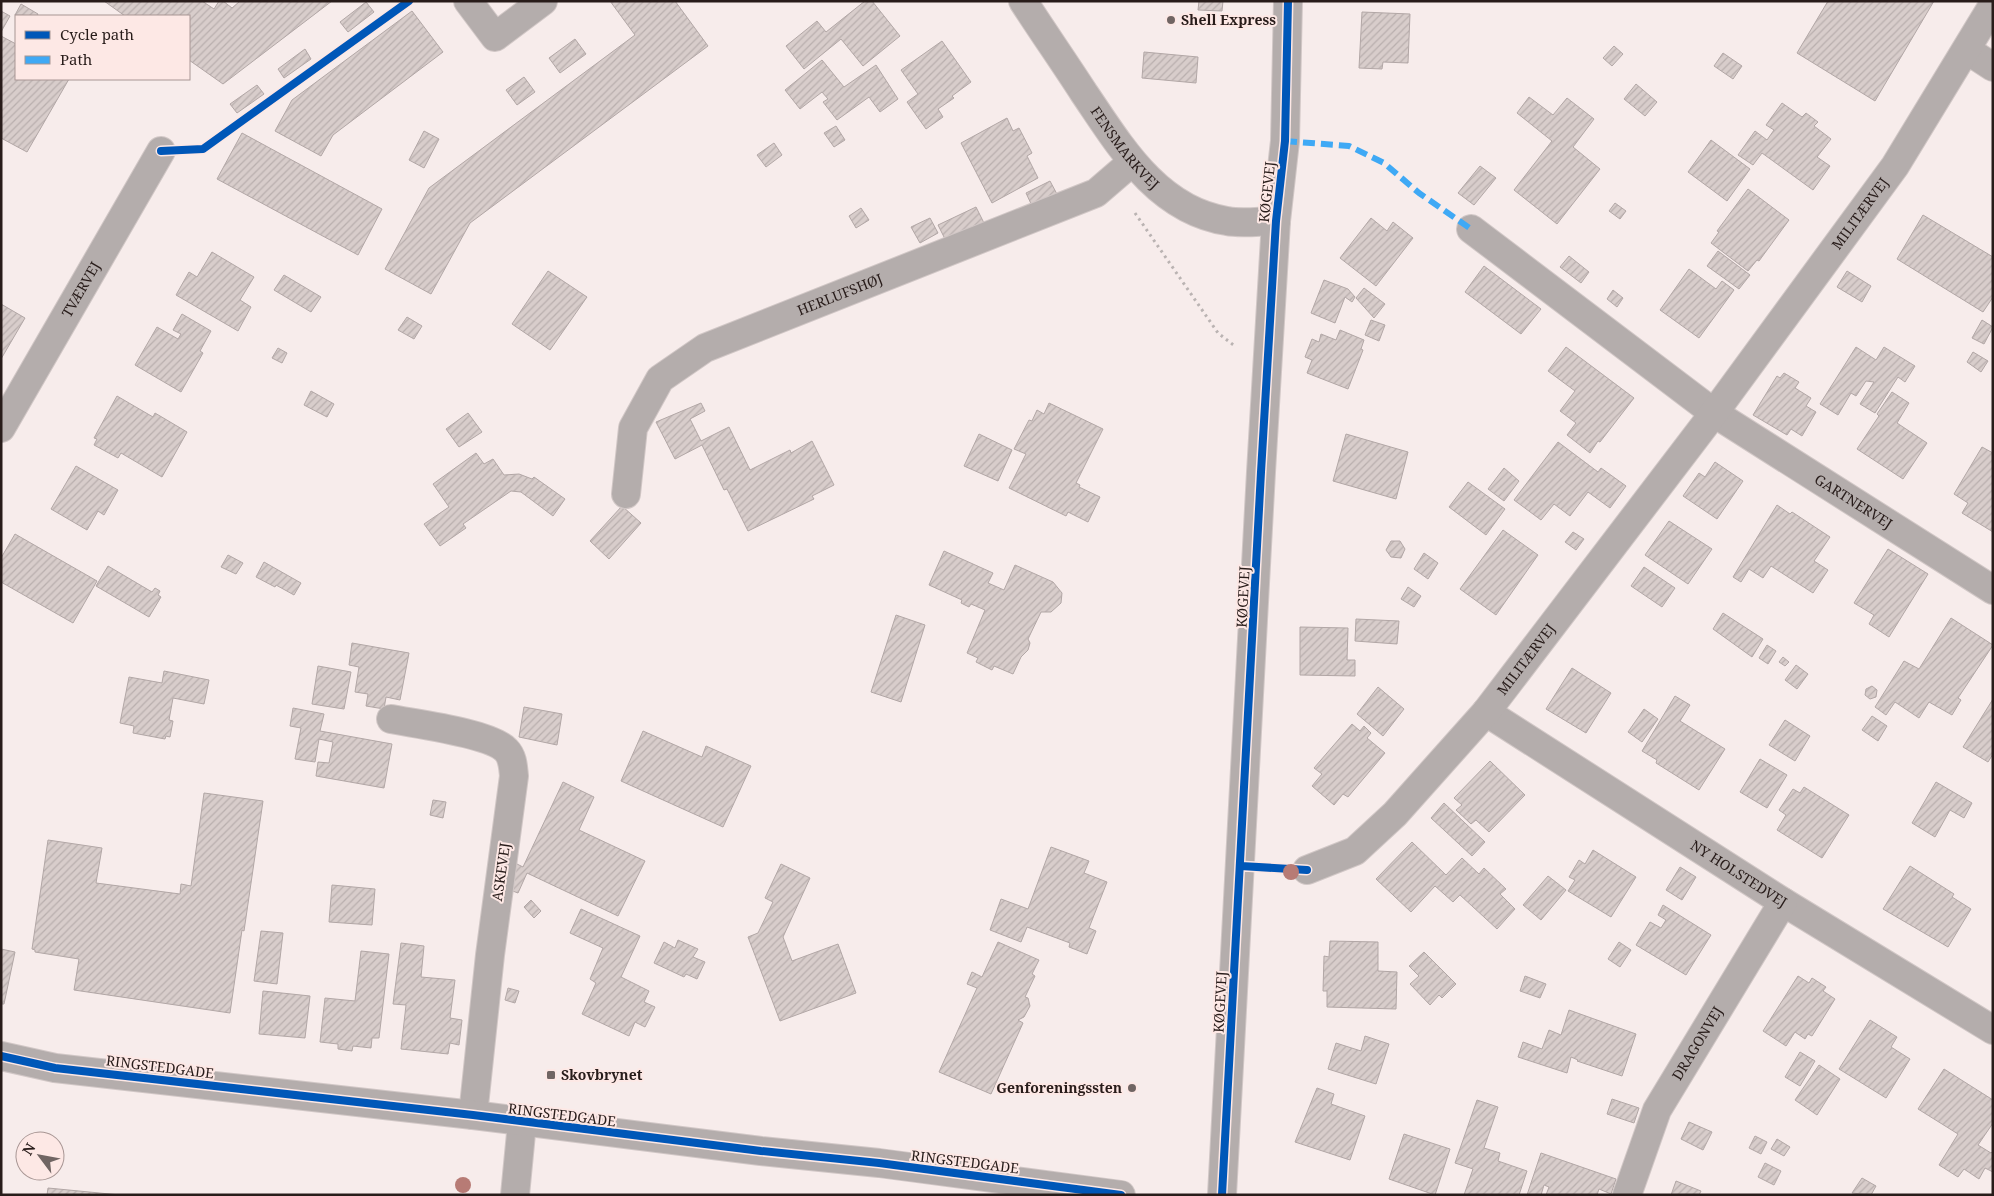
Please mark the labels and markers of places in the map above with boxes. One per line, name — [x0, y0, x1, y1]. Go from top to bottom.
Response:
place label: Shell Express — [1181, 10, 1276, 29]
marker: Shell Express — [1165, 14, 1177, 26]
place label: Skovbrynet — [561, 1065, 643, 1084]
marker: Skovbrynet — [545, 1069, 557, 1081]
place label: Genforeningssten — [996, 1078, 1122, 1097]
marker: Genforeningssten — [1126, 1082, 1138, 1094]

